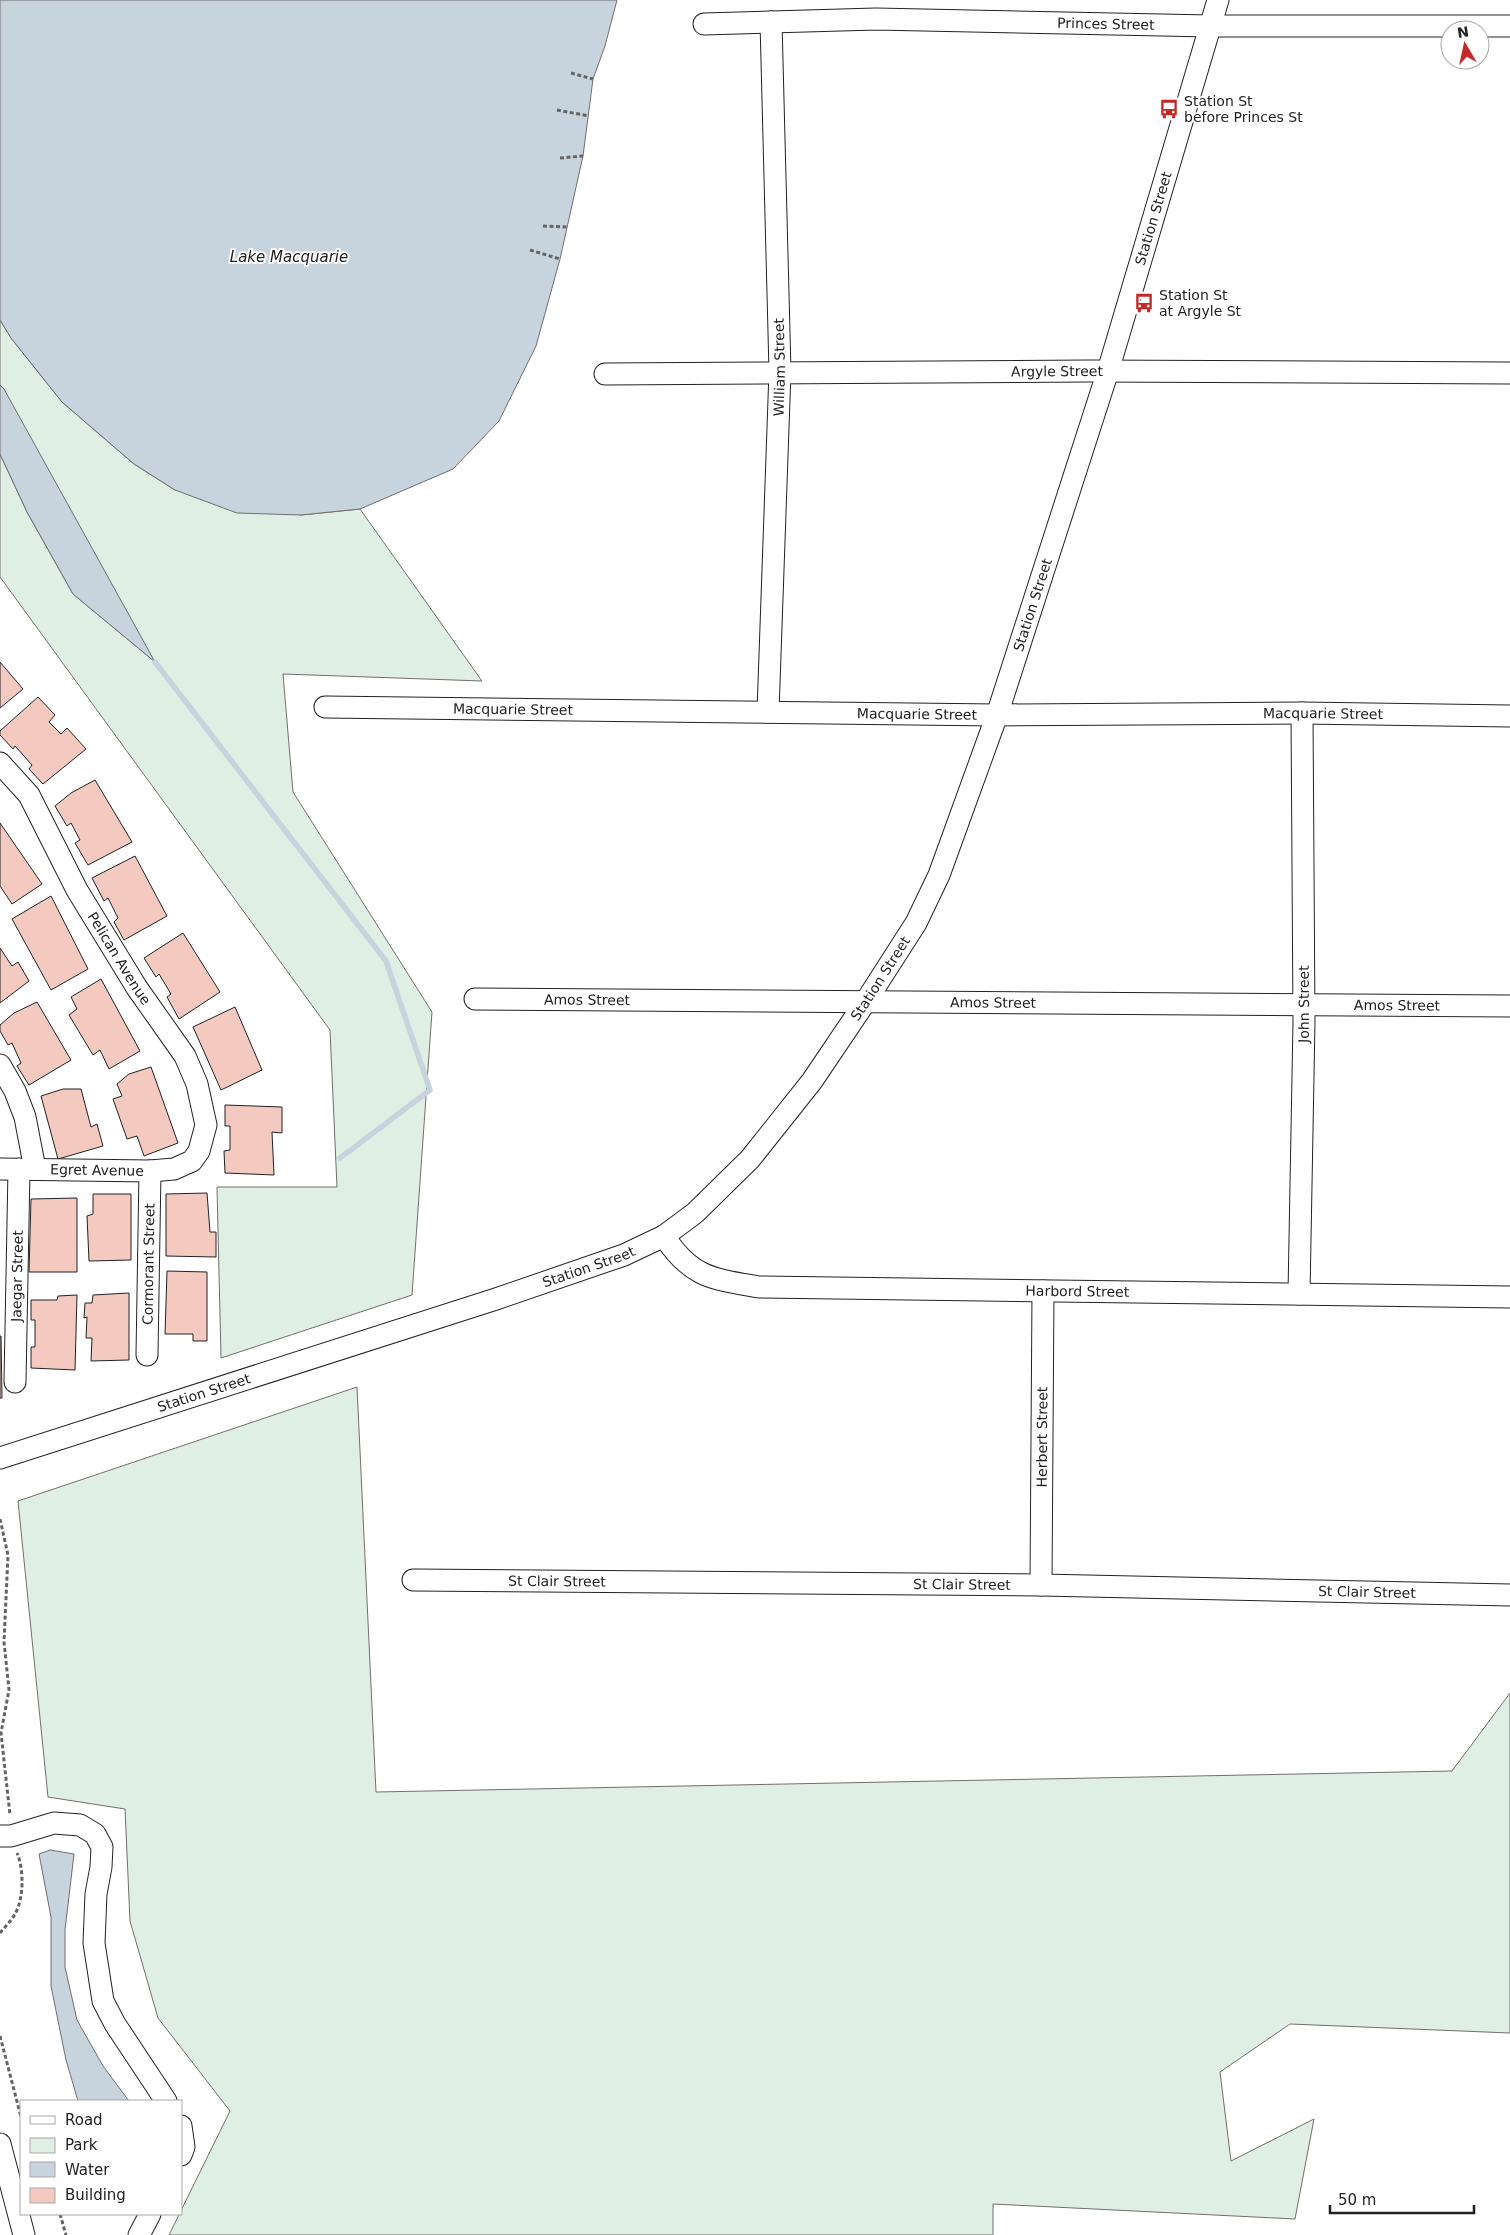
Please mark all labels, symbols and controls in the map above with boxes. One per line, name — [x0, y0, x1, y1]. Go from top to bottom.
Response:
street label: Princes Street — [1057, 15, 1155, 33]
north arrow — [1440, 20, 1490, 70]
text: N — [1456, 23, 1470, 41]
place label: Station St before Princes St — [1184, 93, 1303, 125]
bus stop icon: Station St before Princes St — [1158, 98, 1180, 120]
street label: Station Street — [1132, 169, 1175, 267]
water label: Lake Macquarie — [230, 248, 348, 266]
place label: Station St at Argyle St — [1159, 287, 1242, 319]
bus stop icon: Station St at Argyle St — [1133, 292, 1155, 314]
street label: William Street — [770, 317, 788, 417]
street label: Argyle Street — [1011, 363, 1103, 379]
street label: Station Street — [1010, 556, 1055, 654]
street label: Macquarie Street — [453, 701, 574, 718]
street label: Macquarie Street — [857, 705, 978, 723]
street label: Macquarie Street — [1263, 705, 1384, 722]
street label: Pelican Avenue — [84, 909, 154, 1008]
street label: Station Street — [847, 933, 914, 1024]
street label: John Street — [1296, 965, 1312, 1044]
street label: Amos Street — [544, 991, 631, 1008]
street label: Amos Street — [950, 994, 1037, 1011]
street label: Amos Street — [1354, 997, 1441, 1014]
street label: Egret Avenue — [50, 1161, 144, 1179]
street label: Cormorant Street — [139, 1202, 157, 1325]
street label: Jaegar Street — [8, 1230, 26, 1323]
street label: Station Street — [540, 1243, 638, 1290]
street label: Harbord Street — [1025, 1283, 1130, 1300]
street label: Station Street — [155, 1370, 253, 1415]
street label: Herbert Street — [1034, 1386, 1050, 1487]
street label: St Clair Street — [508, 1573, 606, 1590]
street label: St Clair Street — [913, 1576, 1011, 1593]
street label: St Clair Street — [1318, 1583, 1416, 1601]
legend — [20, 2100, 182, 2215]
text: Road — [65, 2111, 103, 2129]
text: Park — [65, 2136, 98, 2154]
text: Water — [65, 2161, 110, 2179]
scale bar — [1330, 2182, 1474, 2214]
text: Building — [65, 2186, 126, 2204]
text: 50 m — [1338, 2191, 1376, 2209]

